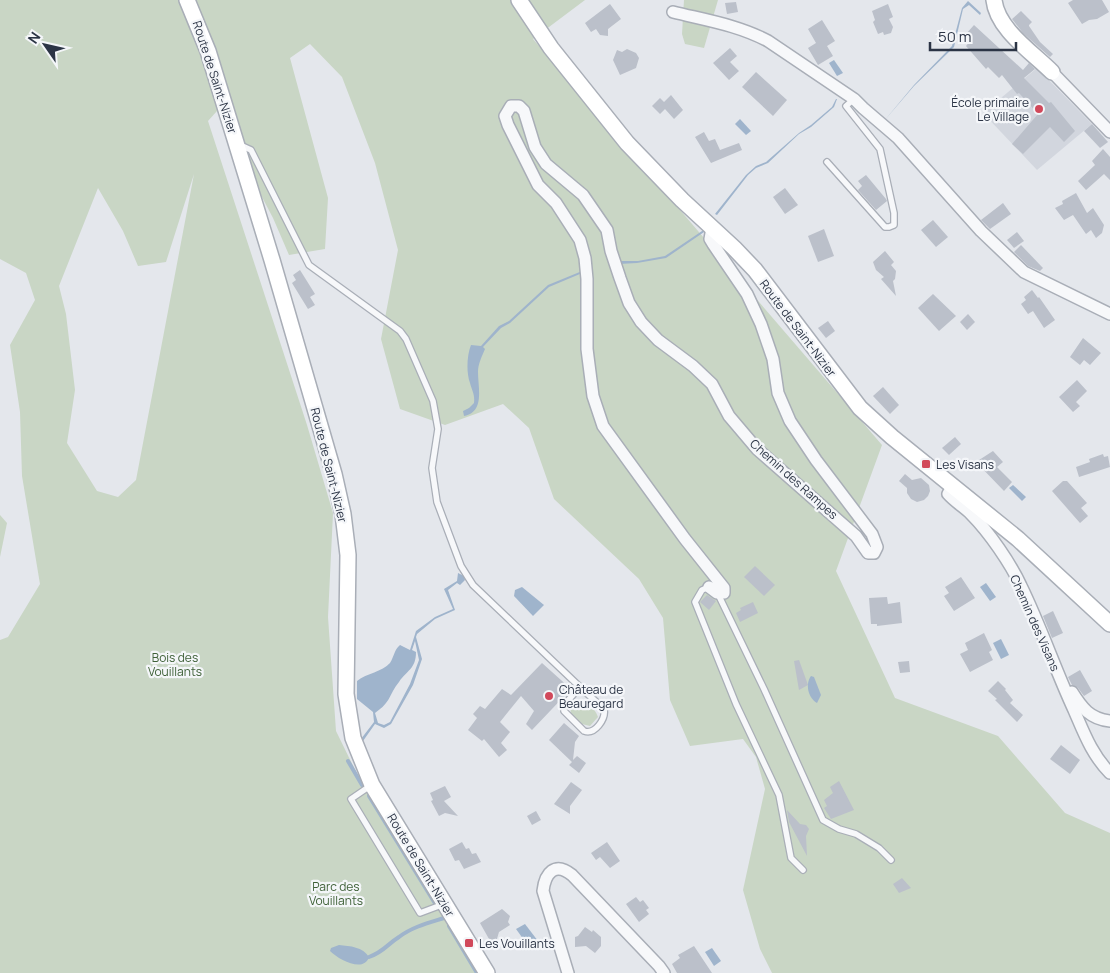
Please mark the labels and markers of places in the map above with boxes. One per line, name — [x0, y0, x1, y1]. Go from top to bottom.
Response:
place label: École primaire Le Village — [951, 94, 1029, 125]
marker: École primaire Le Village — [1033, 103, 1045, 115]
place label: Les Visans — [936, 456, 994, 473]
marker: Les Visans — [920, 458, 932, 470]
place label: Château de Beauregard — [559, 681, 623, 712]
marker: Château de Beauregard — [543, 690, 555, 702]
place label: Les Vouillants — [479, 935, 555, 952]
marker: Les Vouillants — [463, 937, 475, 949]

